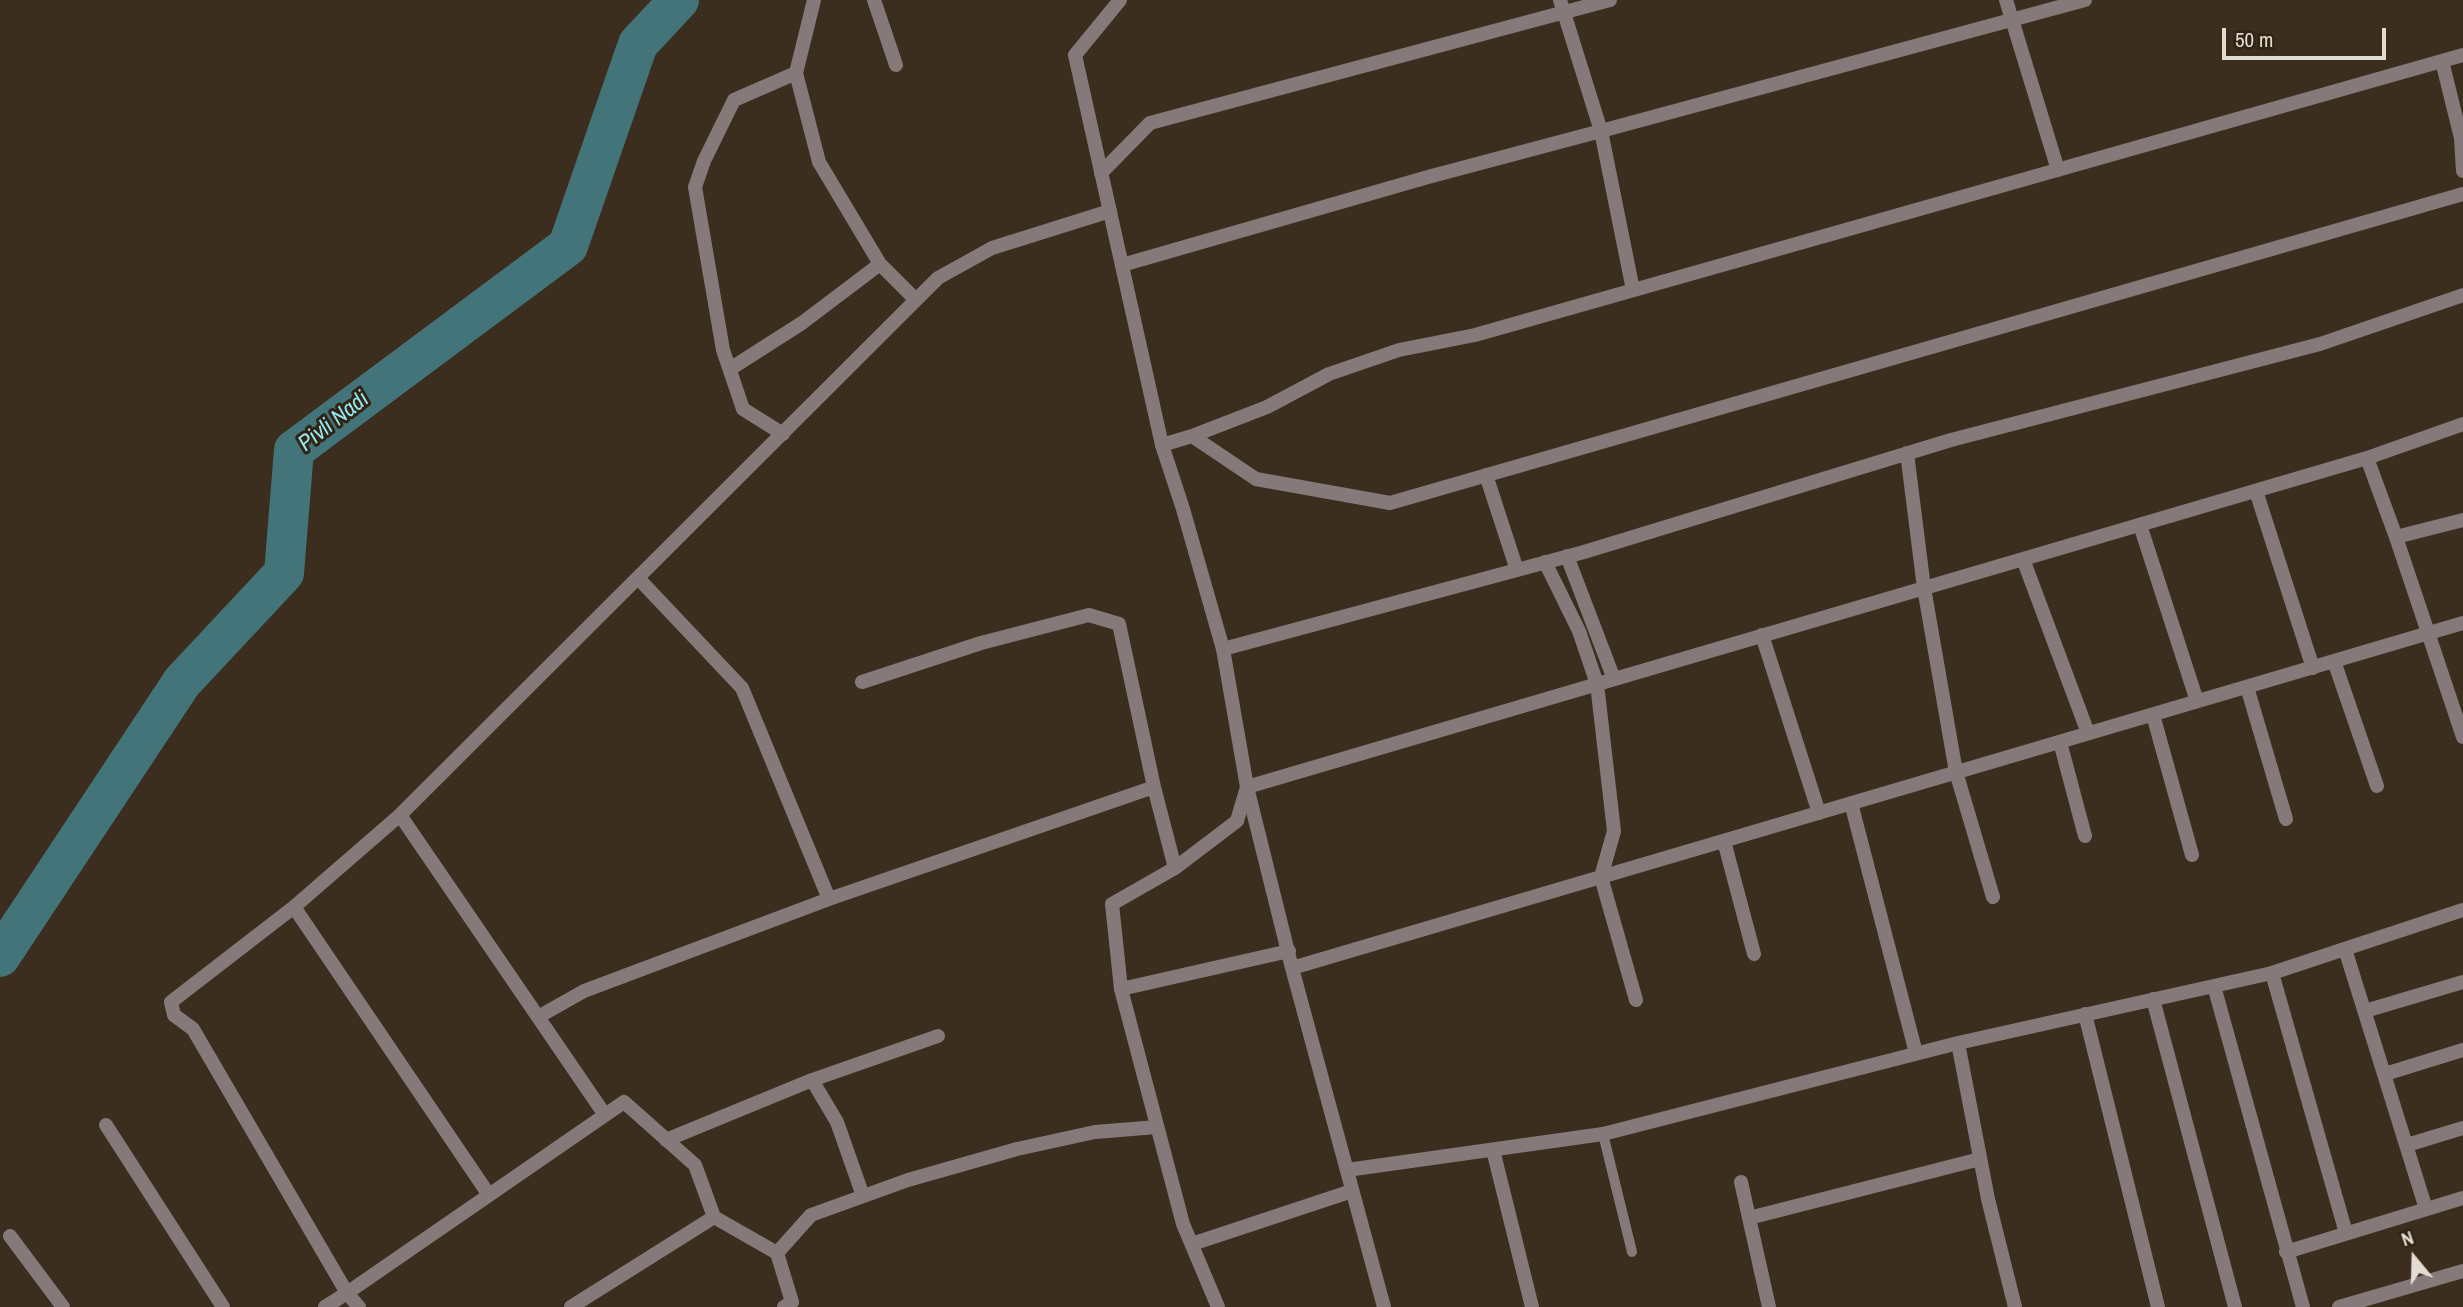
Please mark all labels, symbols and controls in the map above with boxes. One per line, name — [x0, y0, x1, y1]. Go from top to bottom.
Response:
scale bar — [2225, 14, 2390, 58]
text: 50 m — [2235, 25, 2273, 54]
water label: Pivli Nadi — [293, 386, 375, 458]
north arrow — [2379, 1223, 2449, 1293]
text: N — [2398, 1224, 2417, 1252]

